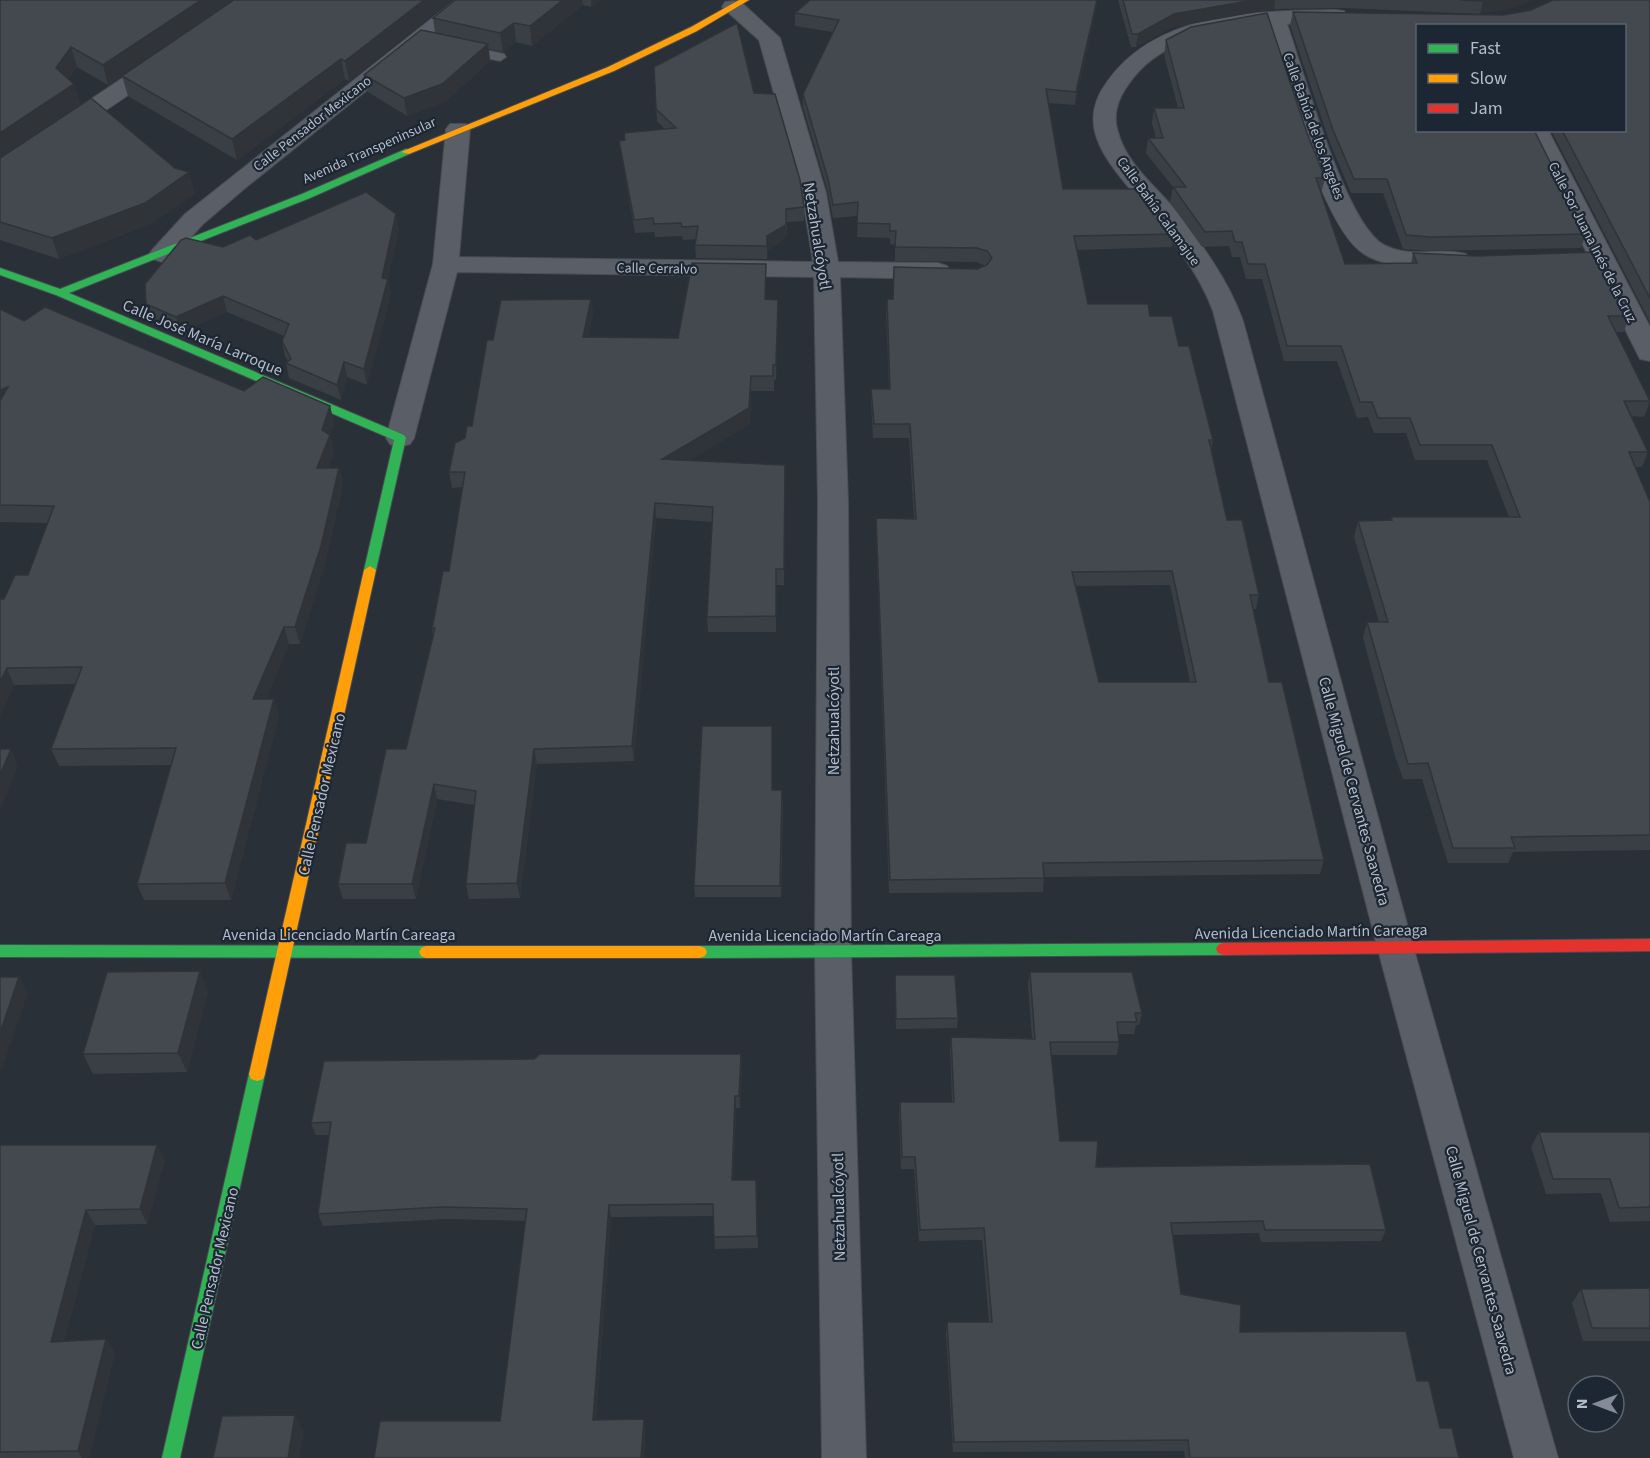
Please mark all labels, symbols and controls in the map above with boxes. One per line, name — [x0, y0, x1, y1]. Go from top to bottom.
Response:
legend — [1416, 24, 1626, 132]
text: Fast — [1470, 36, 1501, 61]
street label: Calle Bahúa de los Angeles — [1277, 50, 1349, 203]
text: Slow — [1470, 66, 1507, 91]
street label: Calle Pensador Mexicano — [249, 71, 376, 176]
text: Jam — [1470, 96, 1503, 121]
street label: Avenida Transpeninsular — [300, 112, 439, 189]
street label: Calle Bahía Calamajue — [1112, 153, 1205, 270]
street label: Calle Sor Juana Inés de la Cruz — [1543, 159, 1641, 326]
street label: Netzahualcóyotl — [798, 181, 836, 291]
street label: Calle Cerralvo — [616, 258, 698, 280]
street label: Calle José María Larroque — [119, 294, 286, 382]
street label: Netzahualcóyotl — [823, 667, 845, 775]
street label: Calle Miguel de Cervantes Saavedra — [1313, 674, 1395, 908]
street label: Calle Pensador Mexicano — [293, 711, 351, 878]
street label: Avenida Licenciado Martín Careaga — [1194, 919, 1428, 945]
street label: Avenida Licenciado Martín Careaga — [223, 924, 455, 946]
street label: Avenida Licenciado Martín Careaga — [709, 925, 941, 947]
street label: Calle Miguel de Cervantes Saavedra — [1440, 1143, 1522, 1377]
street label: Netzahualcóyotl — [827, 1153, 851, 1261]
street label: Calle Pensador Mexicano — [186, 1185, 244, 1352]
north arrow — [1566, 1374, 1626, 1434]
text: N — [1571, 1399, 1593, 1409]

